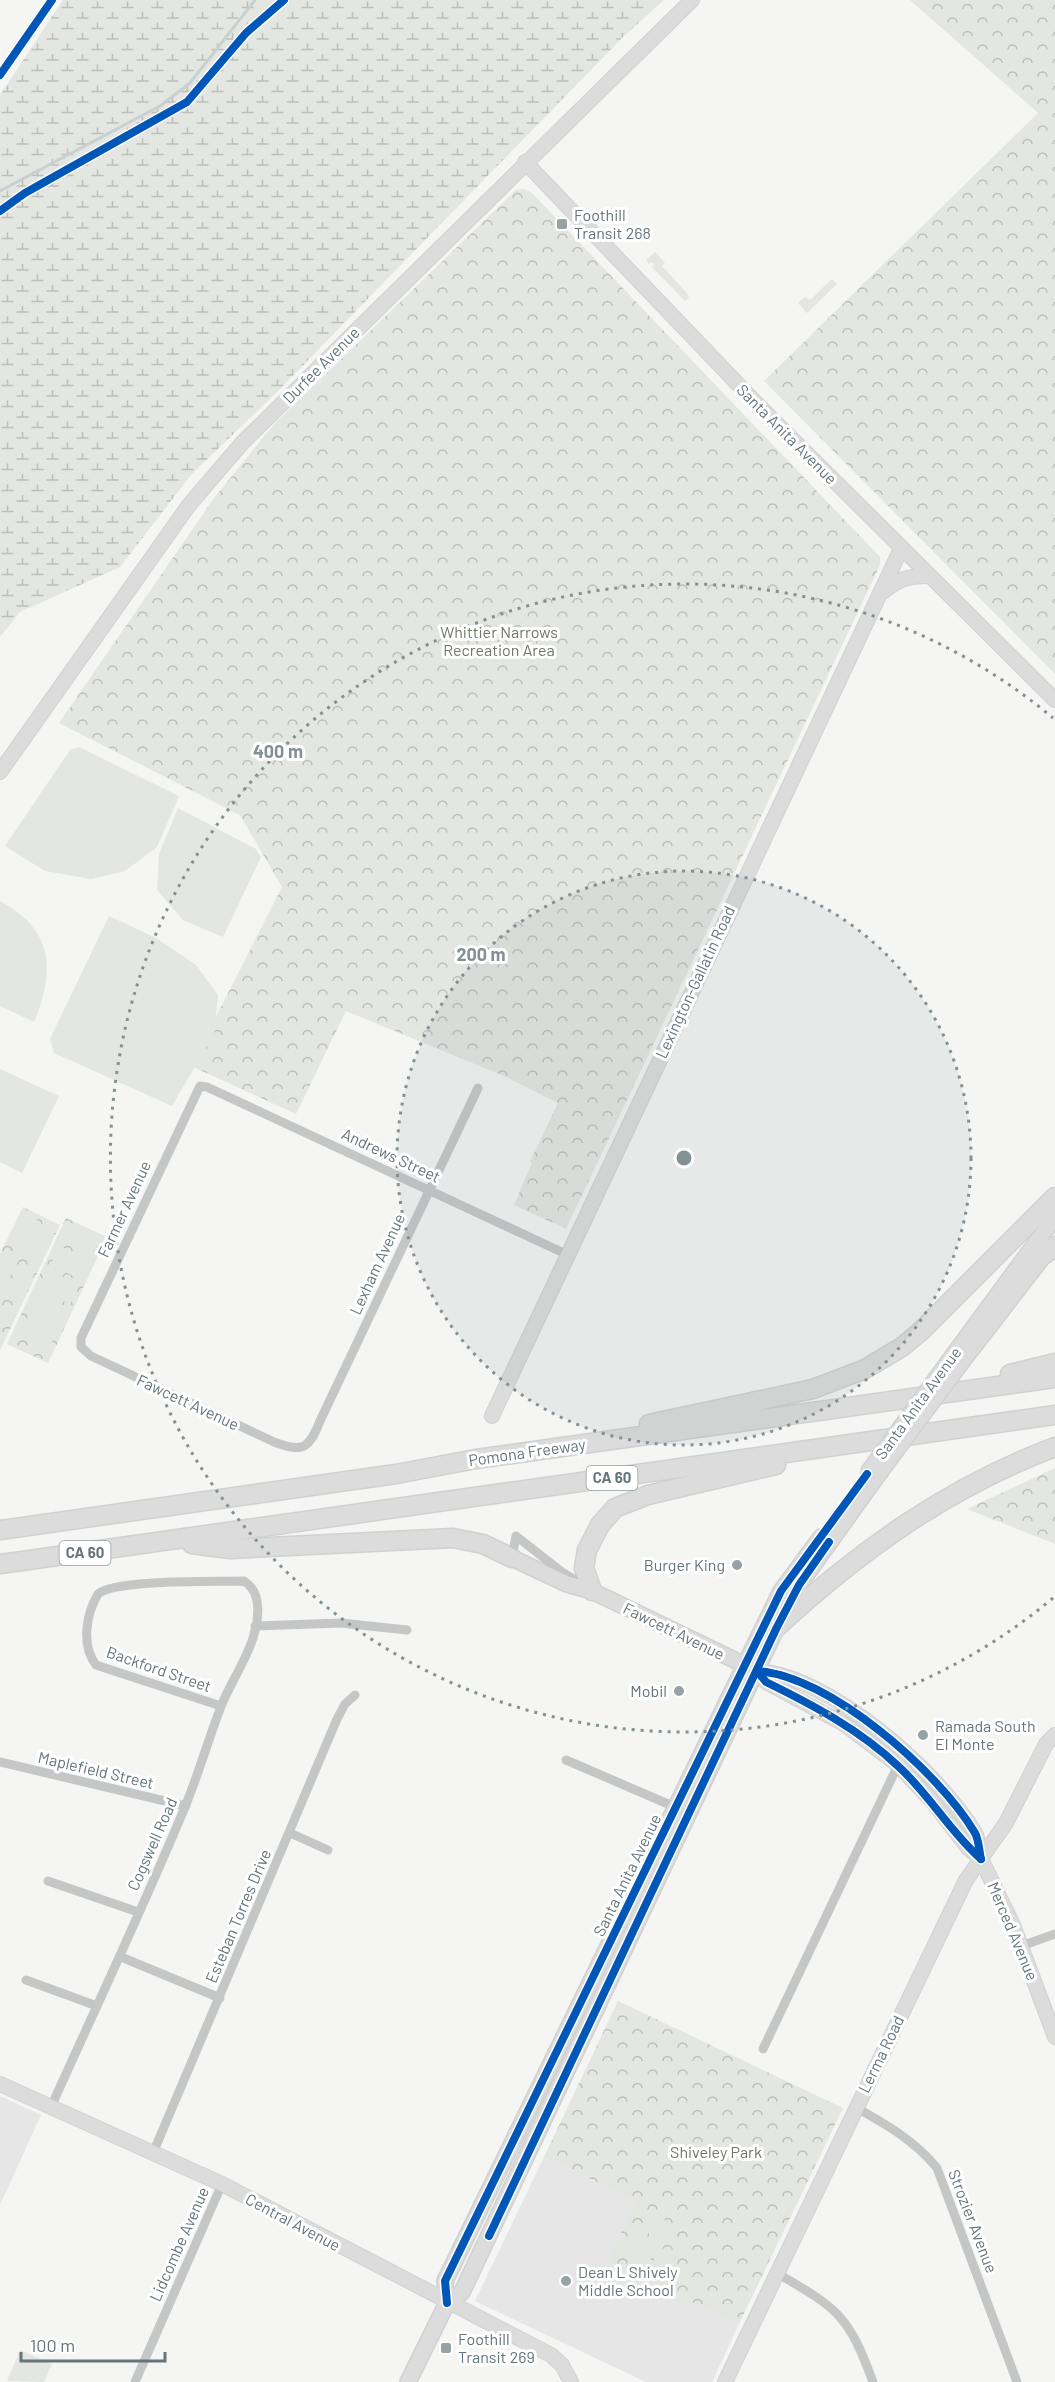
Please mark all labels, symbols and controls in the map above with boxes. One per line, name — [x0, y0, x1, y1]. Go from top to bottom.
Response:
place label: Foothill Transit 268 — [574, 205, 651, 242]
marker: Foothill Transit 268 — [555, 217, 569, 231]
street label: Durfee Avenue — [278, 322, 363, 407]
street label: Santa Anita Avenue — [733, 380, 841, 488]
park label: Whittier Narrows Recreation Area — [440, 622, 558, 659]
text: 400 m — [253, 740, 303, 762]
street label: Lexington-Gallatin Road — [651, 903, 738, 1061]
text: 200 m — [456, 943, 506, 965]
street label: Andrews Street — [339, 1123, 444, 1186]
centre of rings — [674, 1148, 694, 1168]
street label: Farmer Avenue — [93, 1158, 154, 1260]
street label: Lexham Avenue — [345, 1210, 408, 1317]
street label: Santa Anita Avenue — [871, 1343, 965, 1462]
street label: Fawcett Avenue — [134, 1370, 242, 1433]
street label: Pomona Freeway — [467, 1434, 587, 1469]
road number: CA 60 — [586, 1466, 638, 1490]
road number: CA 60 — [60, 1541, 110, 1565]
place label: Burger King — [644, 1555, 725, 1574]
marker: Burger King — [730, 1558, 744, 1572]
street label: Fawcett Avenue — [620, 1598, 728, 1663]
street label: Backford Street — [104, 1642, 214, 1695]
place label: Mobil — [630, 1681, 667, 1700]
marker: Mobil — [672, 1684, 686, 1698]
place label: Ramada South El Monte — [935, 1716, 1036, 1753]
marker: Ramada South El Monte — [916, 1728, 930, 1742]
street label: Maplefield Street — [36, 1747, 156, 1792]
street label: Cogswell Road — [123, 1794, 181, 1893]
street label: Santa Anita Avenue — [589, 1810, 664, 1939]
street label: Esteban Torres Drive — [201, 1846, 274, 1986]
street label: Merced Avenue — [984, 1879, 1043, 1983]
street label: Lerma Road — [854, 2012, 907, 2095]
park label: Shiveley Park — [670, 2142, 762, 2161]
street label: Strozier Avenue — [945, 2166, 1002, 2275]
street label: Lidcombe Avenue — [145, 2184, 212, 2304]
street label: Central Avenue — [243, 2189, 344, 2254]
place label: Dean L Shively Middle School — [578, 2262, 678, 2299]
marker: Dean L Shively Middle School — [559, 2274, 573, 2288]
scale bar — [21, 2325, 165, 2363]
place label: Foothill Transit 269 — [458, 2329, 535, 2366]
text: 100 m — [30, 2334, 75, 2356]
marker: Foothill Transit 269 — [439, 2341, 453, 2355]

